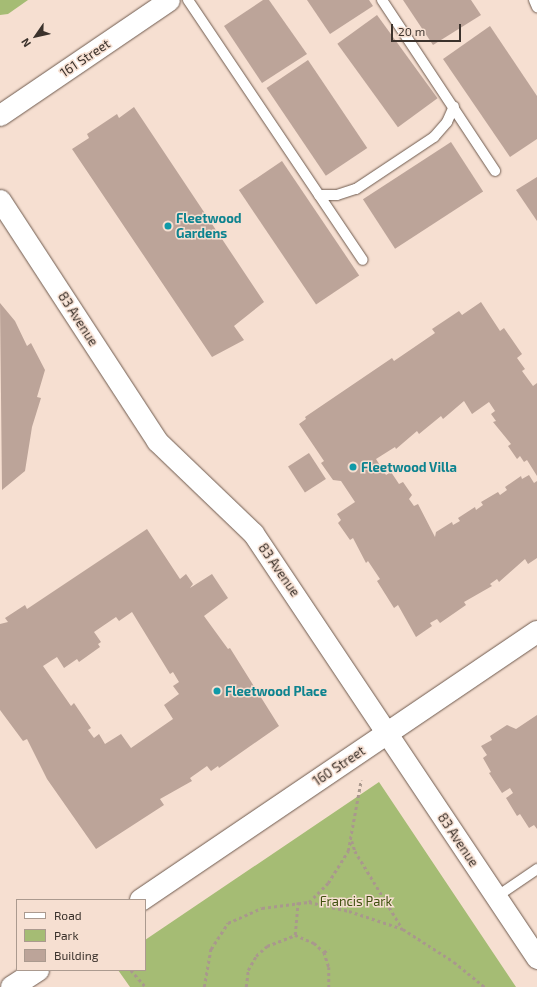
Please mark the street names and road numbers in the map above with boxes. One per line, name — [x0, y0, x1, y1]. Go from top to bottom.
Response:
street label: 161 Street — [57, 36, 113, 80]
street label: 83 Avenue — [55, 289, 101, 349]
street label: 83 Avenue — [255, 540, 303, 600]
street label: 160 Street — [310, 743, 368, 789]
street label: 83 Avenue — [434, 810, 482, 870]

